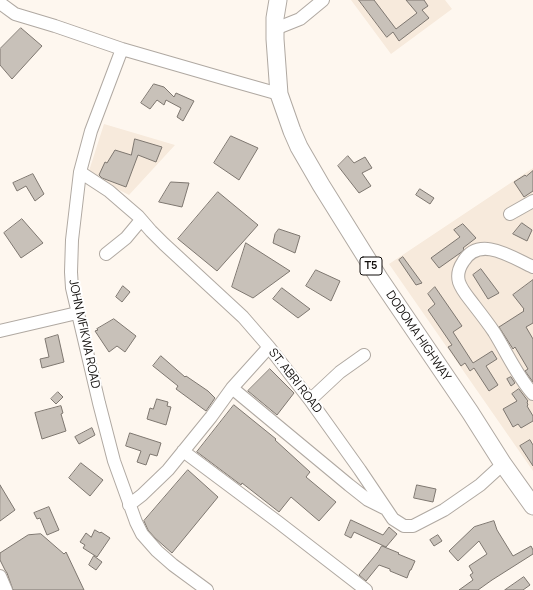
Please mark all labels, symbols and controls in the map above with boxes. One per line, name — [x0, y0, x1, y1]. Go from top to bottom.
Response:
road number: T5 — [360, 257, 382, 275]
street label: JOHN MFIKWA ROAD — [65, 278, 103, 390]
street label: DODOMA HIGHWAY — [383, 288, 453, 384]
street label: ST. ABRI ROAD — [265, 346, 325, 416]

